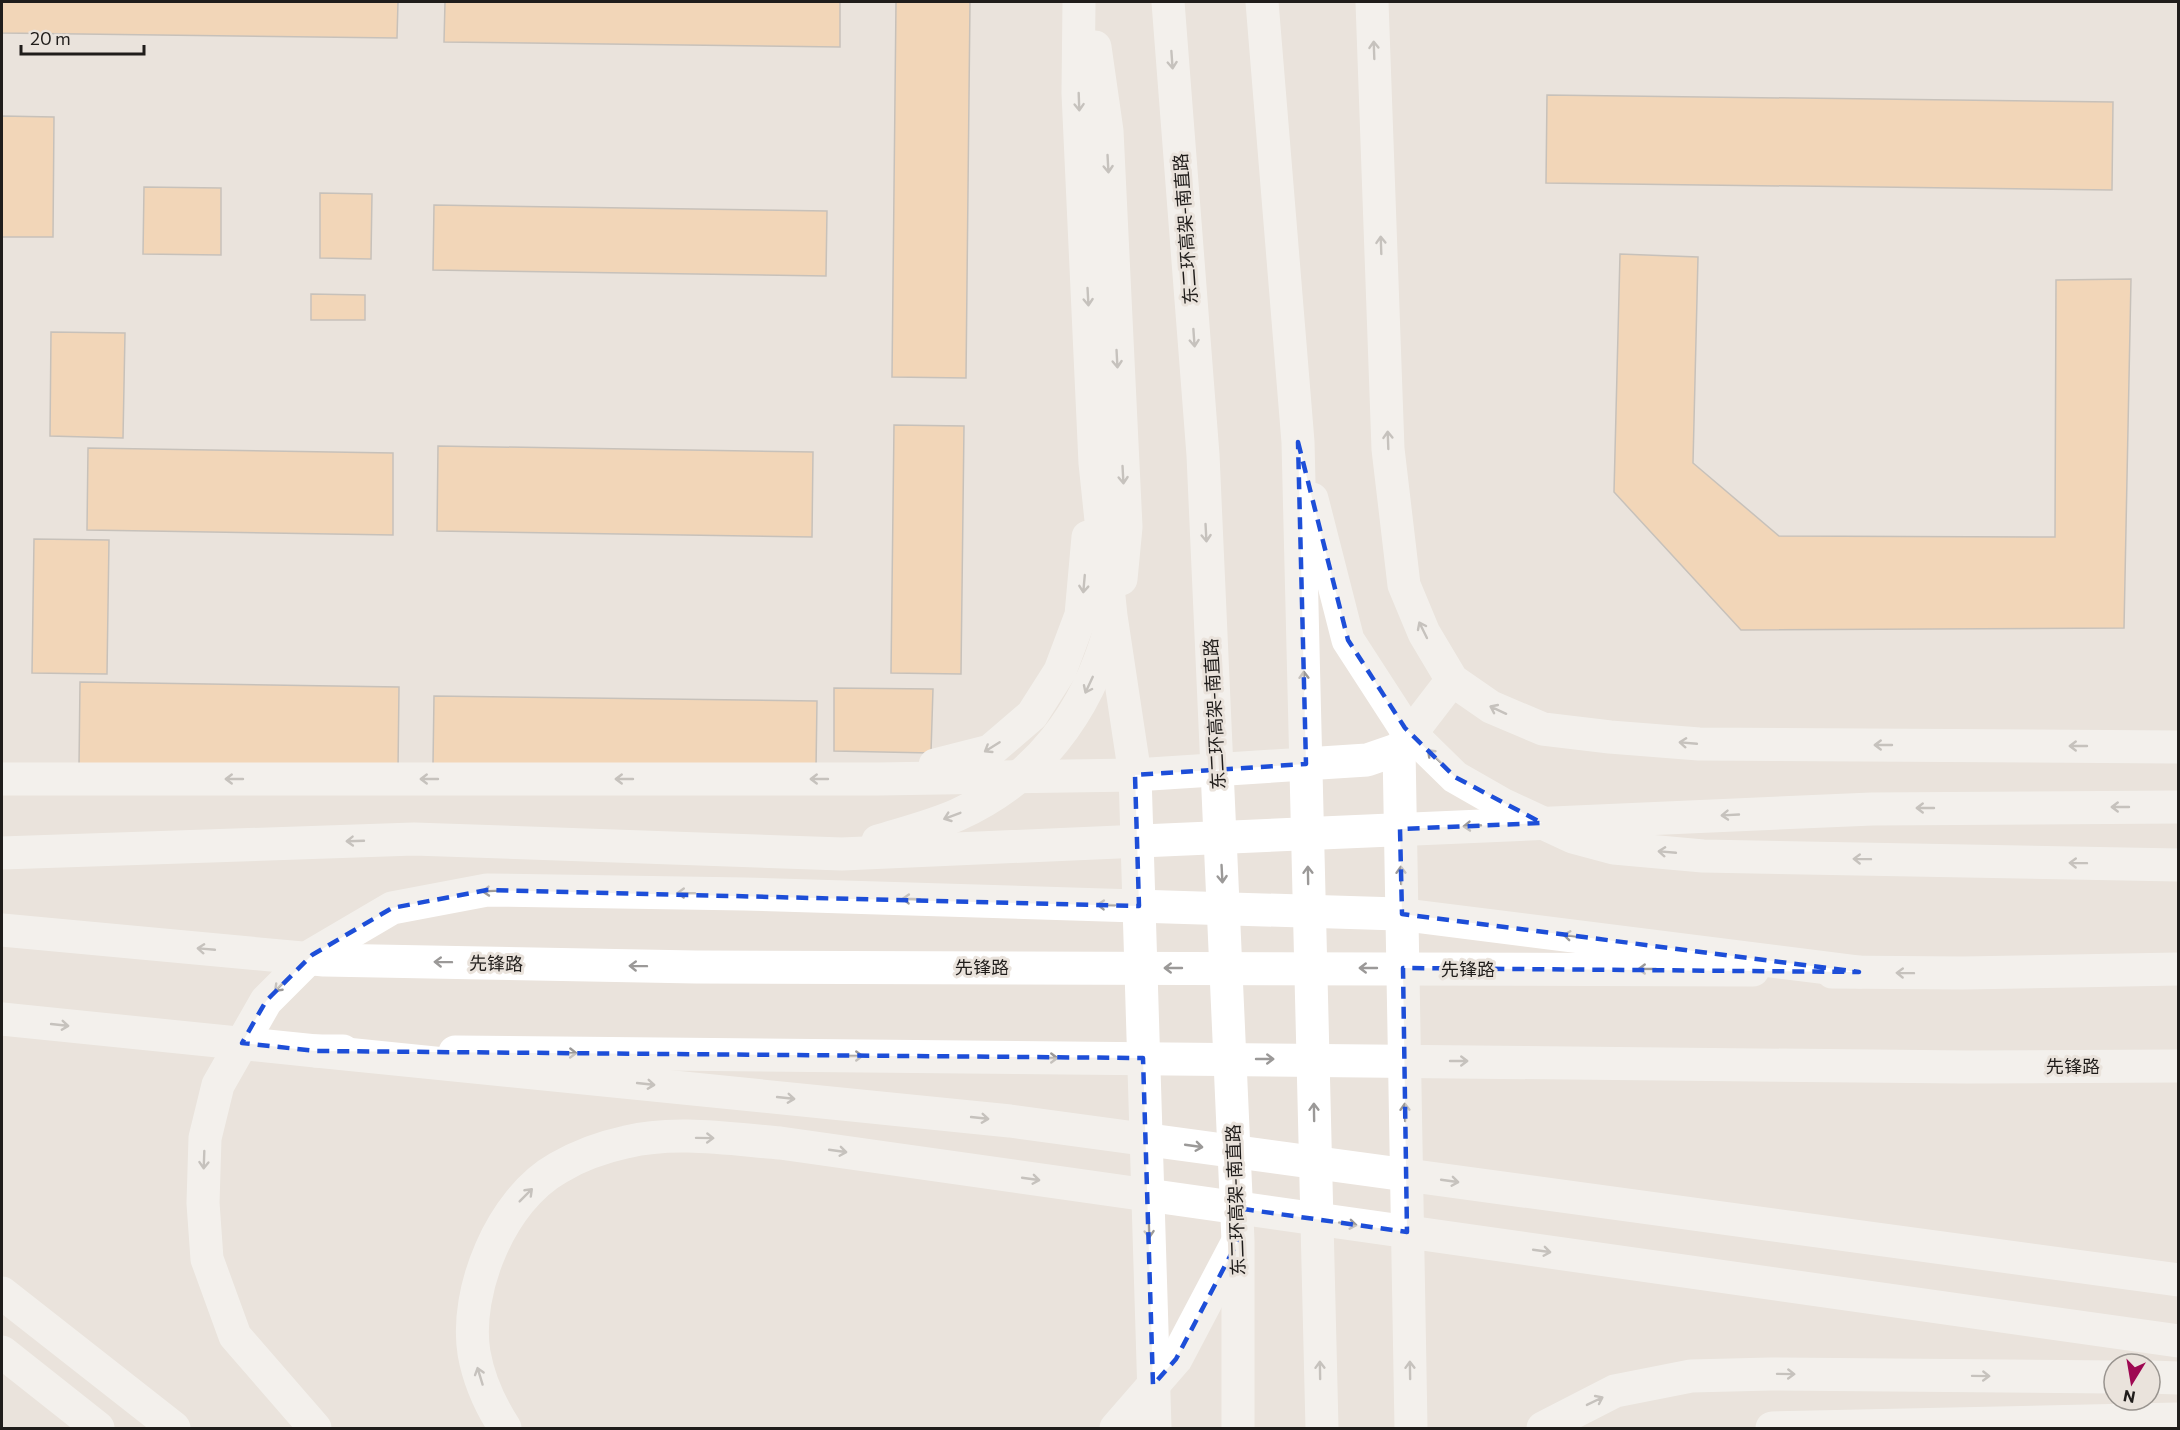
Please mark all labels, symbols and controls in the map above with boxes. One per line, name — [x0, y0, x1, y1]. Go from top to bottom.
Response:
scale bar — [21, 18, 144, 56]
text: 20 m — [30, 27, 71, 49]
one-way arrow — [1368, 40, 1379, 60]
one-way arrow — [1167, 49, 1178, 69]
one-way arrow — [1073, 91, 1084, 111]
one-way arrow — [1103, 153, 1114, 173]
street label: 东二环高架-南直路 — [1169, 153, 1201, 305]
one-way arrow — [1375, 235, 1386, 255]
one-way arrow — [1082, 286, 1093, 306]
one-way arrow — [1189, 328, 1200, 347]
one-way arrow — [1112, 348, 1123, 368]
one-way arrow — [1382, 430, 1393, 450]
one-way arrow — [1118, 464, 1129, 484]
one-way arrow — [1201, 522, 1212, 542]
one-way arrow — [1078, 574, 1089, 594]
one-way arrow — [1417, 621, 1428, 639]
street label: 东二环高架-南直路 — [1199, 638, 1229, 790]
one-way arrow — [1298, 671, 1309, 691]
one-way arrow — [1083, 675, 1095, 693]
one-way arrow — [1489, 703, 1507, 715]
one-way arrow — [1679, 737, 1699, 748]
one-way arrow — [1874, 739, 1894, 751]
one-way arrow — [2069, 740, 2089, 752]
one-way arrow — [983, 741, 1000, 754]
one-way arrow — [1426, 749, 1441, 764]
one-way arrow — [225, 773, 245, 785]
one-way arrow — [420, 773, 440, 785]
one-way arrow — [615, 773, 635, 785]
one-way arrow — [810, 773, 830, 785]
one-way arrow — [2111, 801, 2131, 813]
one-way arrow — [1916, 802, 1936, 814]
one-way arrow — [1721, 809, 1741, 820]
one-way arrow — [943, 811, 961, 822]
one-way arrow — [1463, 821, 1483, 832]
one-way arrow — [346, 835, 366, 847]
one-way arrow — [1658, 846, 1678, 857]
one-way arrow — [1853, 853, 1873, 865]
one-way arrow — [2069, 857, 2089, 869]
one-way arrow — [1216, 864, 1227, 884]
one-way arrow — [1303, 866, 1314, 886]
one-way arrow — [1395, 866, 1407, 886]
one-way arrow — [482, 886, 502, 897]
one-way arrow — [677, 887, 697, 899]
one-way arrow — [901, 894, 921, 905]
one-way arrow — [1096, 899, 1116, 911]
one-way arrow — [1563, 930, 1583, 941]
one-way arrow — [197, 943, 217, 954]
street label: 先锋路 — [469, 952, 523, 974]
one-way arrow — [433, 956, 453, 968]
street label: 先锋路 — [955, 956, 1009, 978]
street label: 先锋路 — [1441, 958, 1495, 980]
one-way arrow — [628, 960, 648, 971]
one-way arrow — [1163, 962, 1183, 974]
one-way arrow — [1358, 962, 1378, 974]
one-way arrow — [1637, 963, 1657, 975]
one-way arrow — [1895, 967, 1915, 979]
one-way arrow — [274, 978, 289, 993]
one-way arrow — [49, 1020, 69, 1031]
one-way arrow — [558, 1048, 578, 1059]
one-way arrow — [843, 1050, 863, 1062]
one-way arrow — [1038, 1052, 1058, 1064]
one-way arrow — [1254, 1053, 1274, 1065]
one-way arrow — [1449, 1055, 1469, 1067]
street label: 先锋路 — [2046, 1055, 2100, 1077]
one-way arrow — [635, 1079, 655, 1090]
one-way arrow — [775, 1093, 795, 1104]
one-way arrow — [1308, 1103, 1320, 1123]
one-way arrow — [1399, 1103, 1411, 1123]
one-way arrow — [969, 1113, 989, 1124]
street label: 东二环高架-南直路 — [1221, 1124, 1249, 1276]
one-way arrow — [695, 1132, 715, 1144]
one-way arrow — [1184, 1141, 1203, 1152]
one-way arrow — [827, 1146, 847, 1157]
one-way arrow — [199, 1149, 210, 1169]
one-way arrow — [1020, 1173, 1040, 1184]
one-way arrow — [1439, 1176, 1459, 1187]
one-way arrow — [519, 1188, 534, 1203]
one-way arrow — [1338, 1218, 1358, 1229]
one-way arrow — [1143, 1219, 1154, 1239]
one-way arrow — [1531, 1245, 1551, 1256]
north arrow — [2102, 1352, 2162, 1412]
one-way arrow — [1314, 1361, 1326, 1381]
one-way arrow — [1404, 1361, 1416, 1381]
one-way arrow — [474, 1367, 485, 1386]
one-way arrow — [1775, 1368, 1795, 1380]
one-way arrow — [1970, 1370, 1990, 1382]
text: N — [2121, 1387, 2137, 1408]
one-way arrow — [1585, 1395, 1603, 1407]

